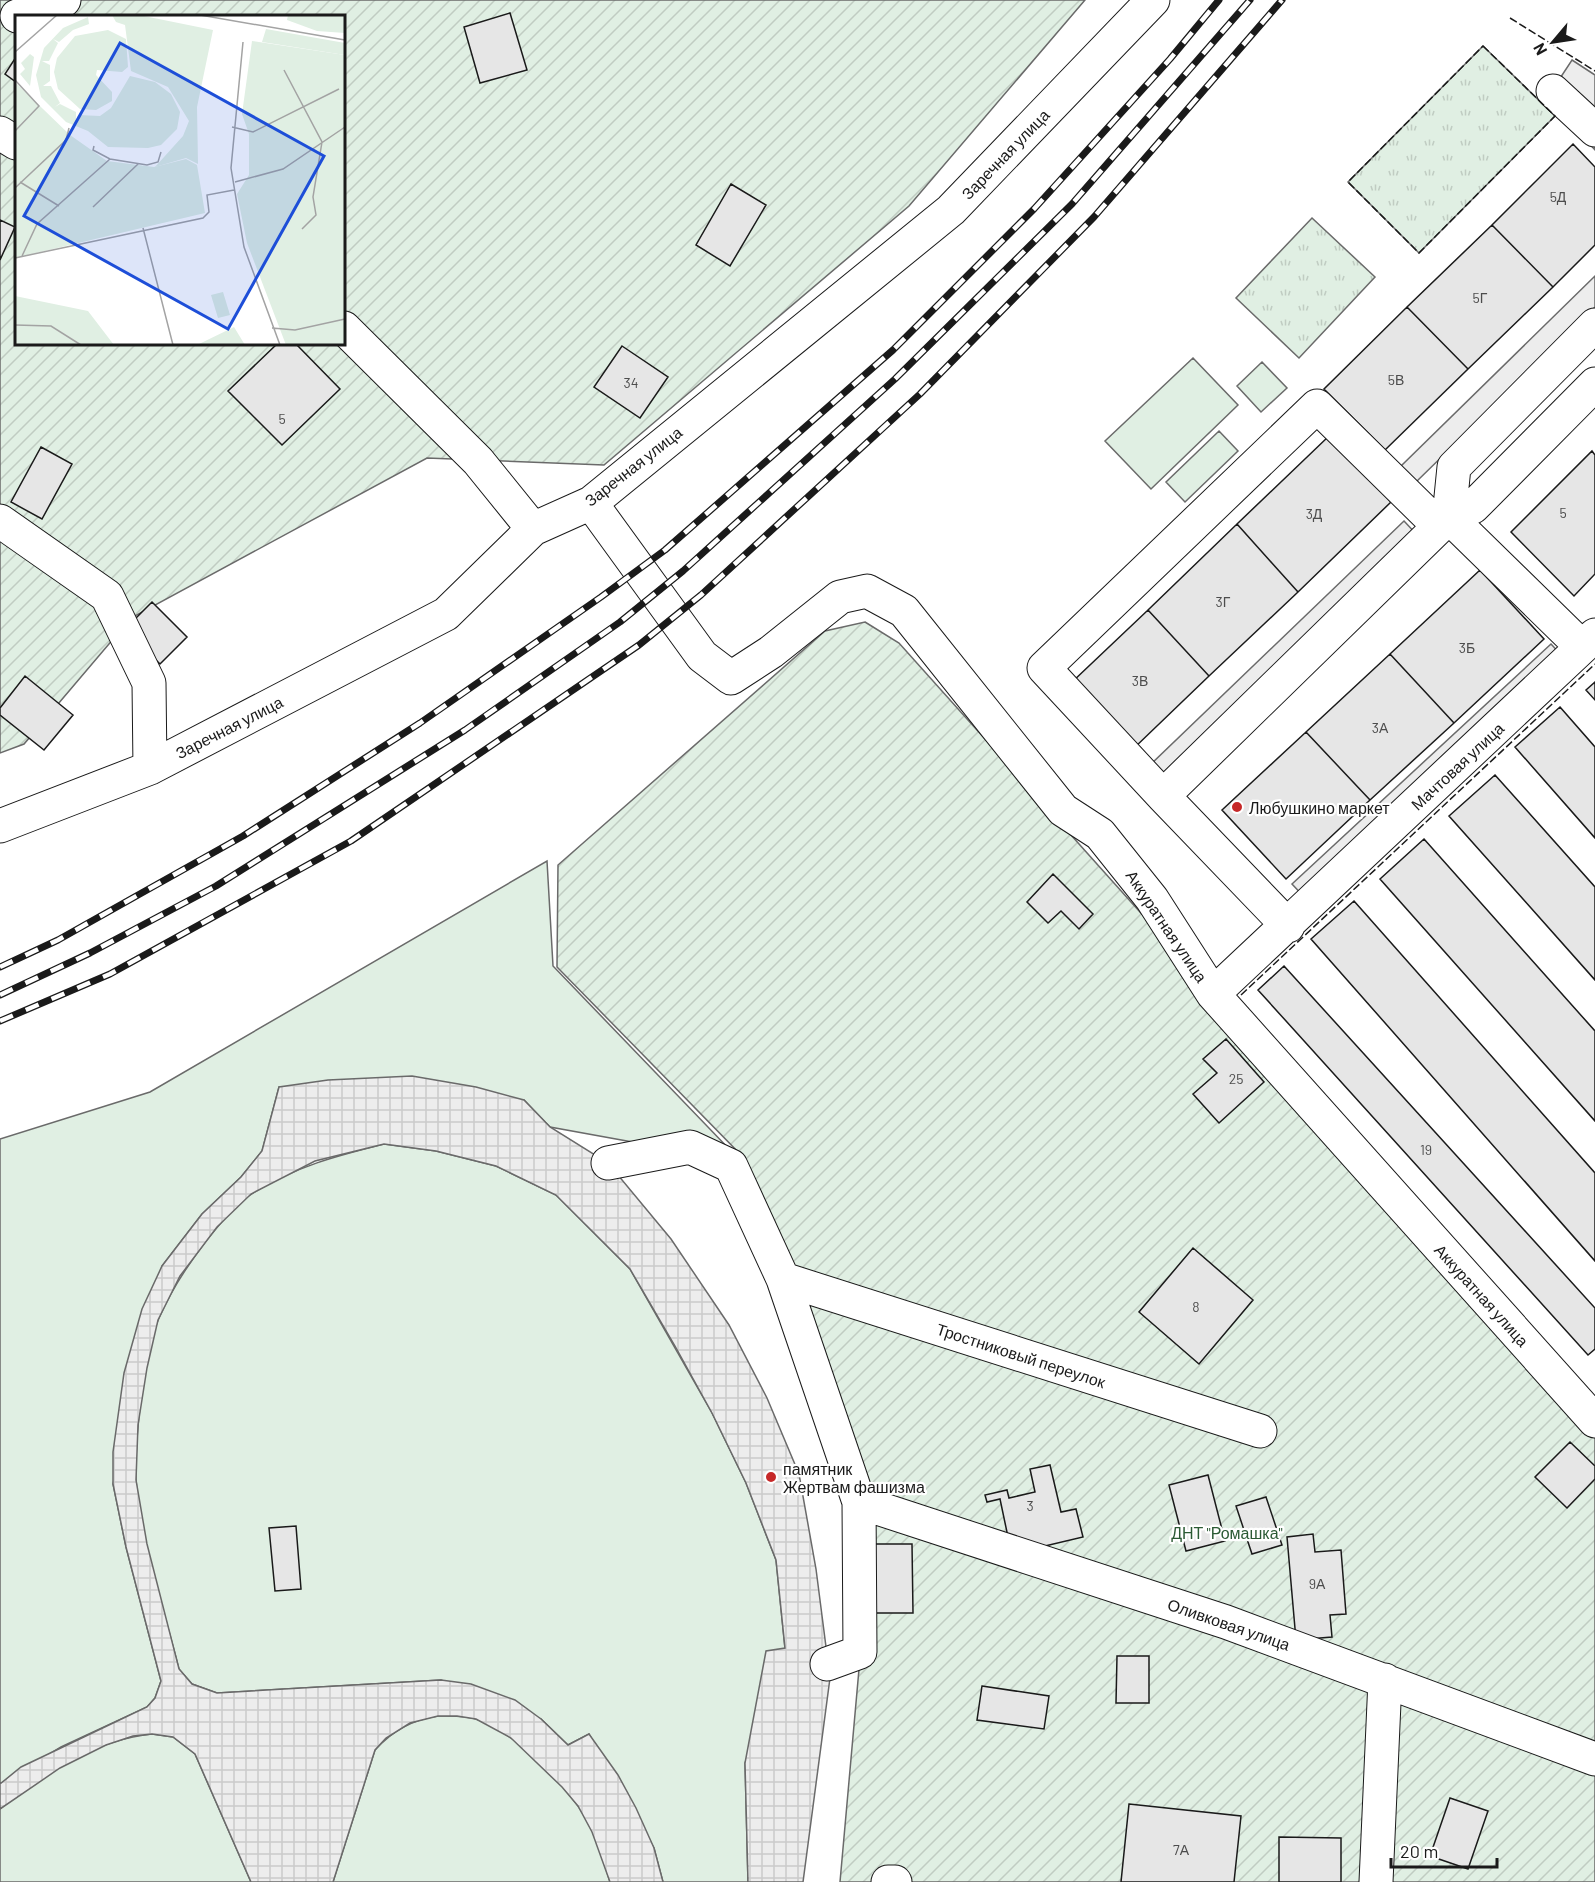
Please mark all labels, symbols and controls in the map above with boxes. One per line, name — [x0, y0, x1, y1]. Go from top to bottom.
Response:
north arrow — [1523, 12, 1583, 72]
inset map — [15, 15, 345, 345]
text: N — [1529, 40, 1550, 59]
street label: Заречная улица — [957, 105, 1053, 203]
house number: 5Д — [1550, 188, 1567, 205]
house number: 5Г — [1473, 289, 1488, 306]
house number: 5В — [1388, 371, 1404, 388]
house number: 34 — [624, 374, 638, 391]
house number: 5 — [278, 410, 286, 427]
street label: Заречная улица — [581, 422, 685, 510]
house number: 5 — [1559, 504, 1567, 521]
house number: 3Д — [1306, 505, 1323, 522]
house number: 3Г — [1216, 593, 1231, 610]
house number: 3Б — [1459, 639, 1475, 656]
house number: 3В — [1132, 672, 1148, 689]
street label: Заречная улица — [172, 692, 286, 762]
street label: Мачтовая улица — [1407, 718, 1507, 814]
house number: 3А — [1372, 719, 1389, 736]
place label: Любушкино маркет — [1249, 798, 1390, 817]
marker: Любушкино маркет — [1230, 800, 1244, 814]
street label: Аккуратная улица — [1122, 866, 1212, 986]
house number: 25 — [1229, 1070, 1243, 1087]
house number: 19 — [1420, 1141, 1432, 1158]
street label: Аккуратная улица — [1431, 1240, 1533, 1350]
house number: 8 — [1192, 1298, 1200, 1315]
street label: Тростниковый переулок — [934, 1319, 1109, 1392]
place label: памятник Жертвам фашизма — [783, 1459, 925, 1496]
marker: памятник Жертвам фашизма — [764, 1470, 778, 1484]
house number: 3 — [1026, 1497, 1034, 1514]
park label: ДНТ "Ромашка" — [1171, 1523, 1283, 1542]
house number: 9А — [1309, 1575, 1326, 1592]
street label: Оливковая улица — [1165, 1594, 1293, 1654]
scale bar — [1391, 1831, 1498, 1869]
text: 20 m — [1400, 1840, 1438, 1862]
house number: 7А — [1173, 1841, 1190, 1858]

